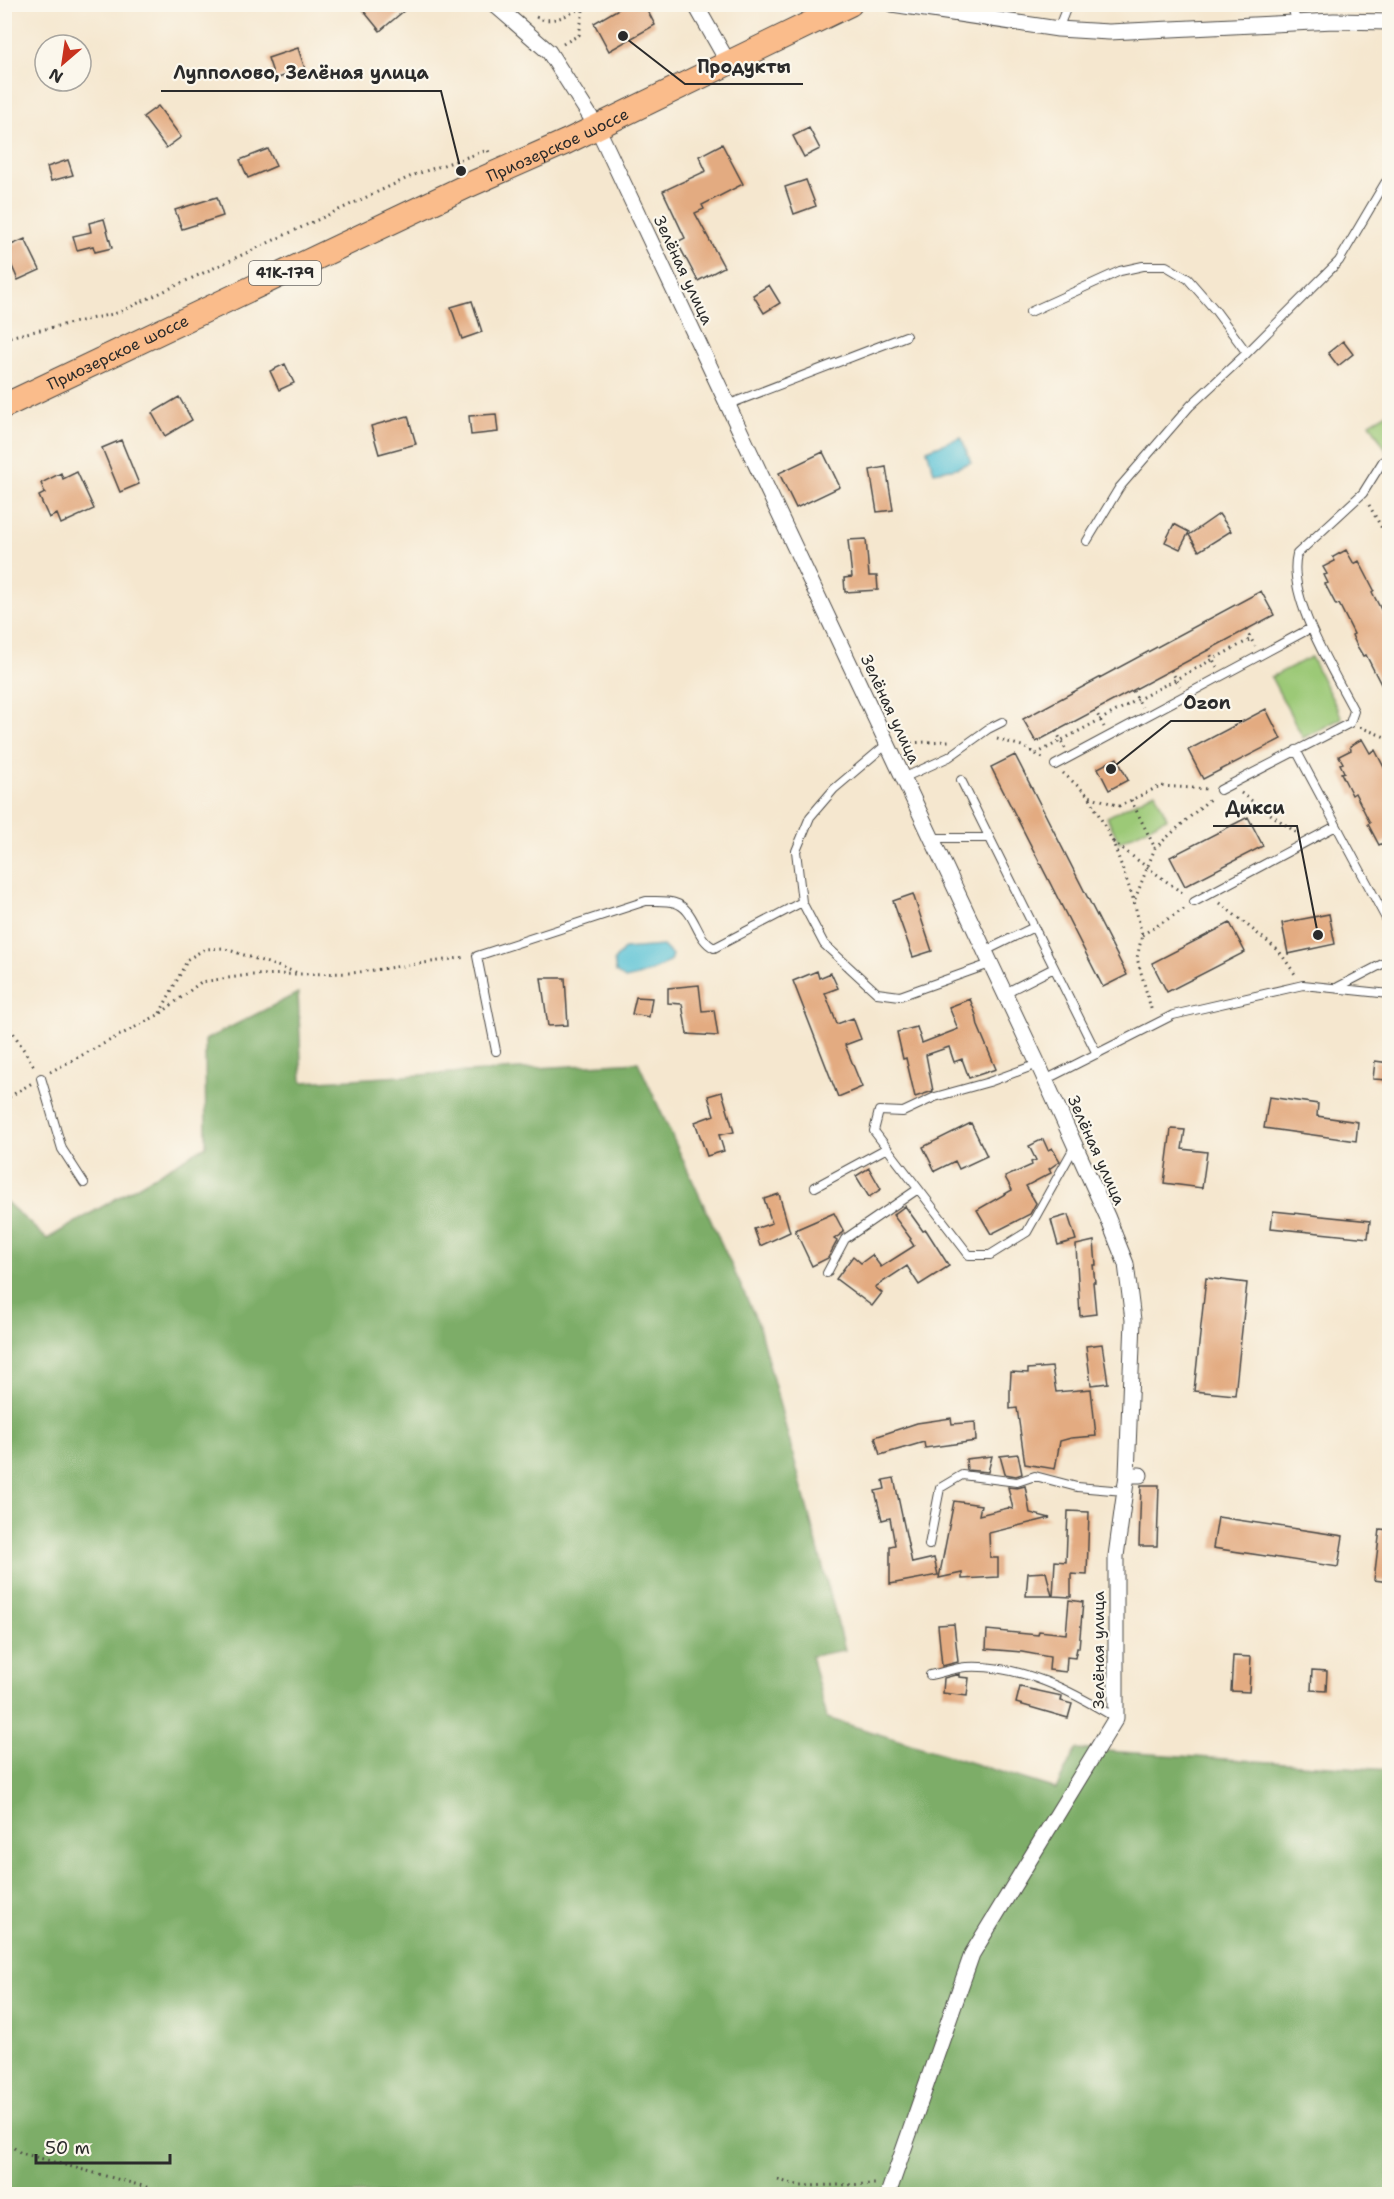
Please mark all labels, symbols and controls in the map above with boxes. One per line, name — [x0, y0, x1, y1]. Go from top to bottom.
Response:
north arrow — [33, 33, 93, 93]
callout: Продукты — [685, 48, 803, 84]
callout: Лупполово, Зелёная улица — [161, 55, 441, 91]
text: Продукты — [697, 55, 791, 79]
text: Лупполово, Зелёная улица — [173, 61, 429, 85]
text: N — [45, 63, 67, 88]
street label: Приозерское шоссе — [483, 103, 632, 187]
street label: Зелёная улица — [649, 212, 718, 328]
road number: 41К-179 — [249, 261, 321, 285]
street label: Приозерское шоссе — [44, 310, 192, 395]
street label: Зелёная улица — [856, 651, 925, 767]
callout: Ozon — [1171, 685, 1242, 721]
text: Ozon — [1183, 691, 1231, 715]
callout: Дикси — [1213, 790, 1297, 826]
text: Дикси — [1225, 796, 1285, 820]
street label: Зелёная улица — [1063, 1092, 1130, 1208]
street label: Зелёная улица — [1088, 1591, 1109, 1709]
scale bar — [36, 2127, 170, 2165]
text: 50 m — [45, 2136, 90, 2160]

